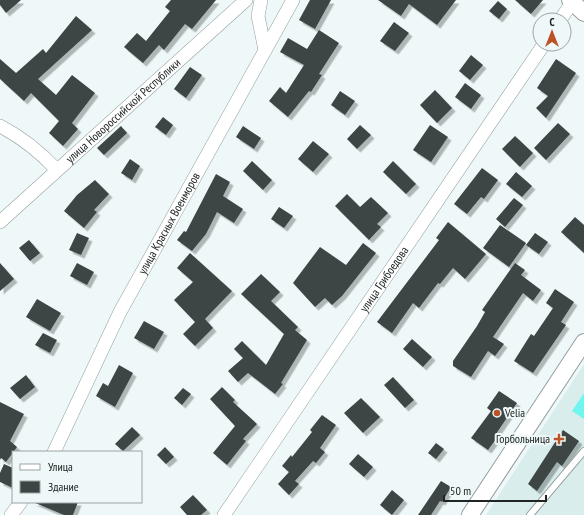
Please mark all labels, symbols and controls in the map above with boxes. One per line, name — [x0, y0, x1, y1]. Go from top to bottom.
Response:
north arrow — [532, 12, 572, 52]
text: С — [549, 15, 555, 29]
street label: улица Новороссийской Республики — [62, 55, 183, 166]
street label: улица Красных Военморов — [134, 170, 203, 277]
street label: улица Грибоедова — [356, 243, 411, 315]
place label: Velia — [504, 405, 525, 420]
marker: Velia — [492, 408, 502, 418]
place label: Горбольница — [496, 431, 550, 446]
marker: Горбольница — [553, 433, 565, 445]
legend — [12, 451, 142, 503]
text: Улица — [48, 459, 73, 474]
scale bar — [444, 477, 546, 503]
text: Здание — [48, 479, 79, 494]
text: 50 m — [450, 483, 471, 498]

